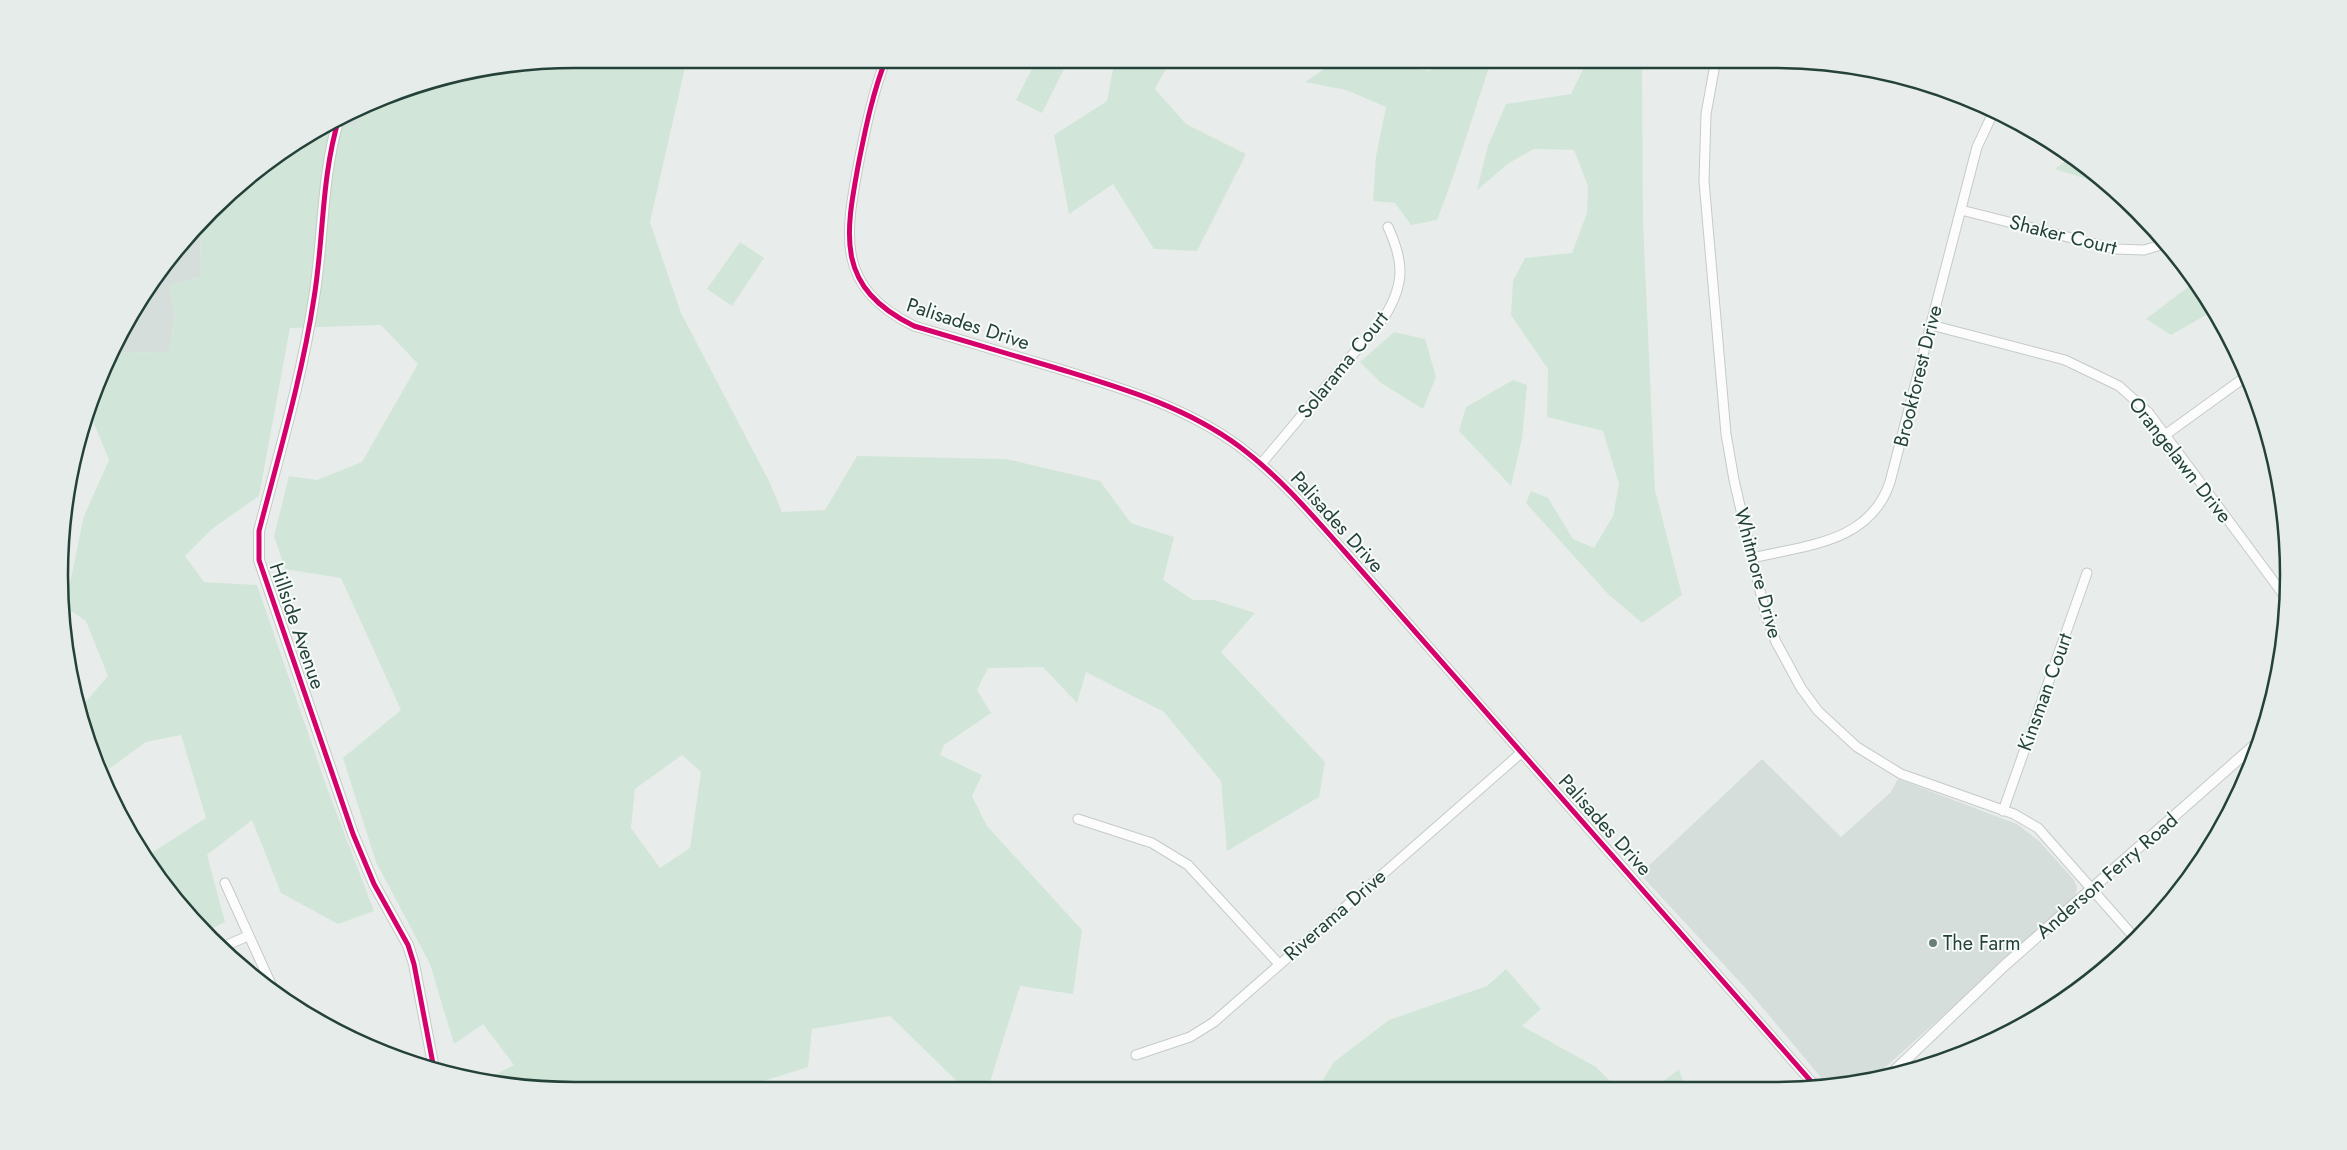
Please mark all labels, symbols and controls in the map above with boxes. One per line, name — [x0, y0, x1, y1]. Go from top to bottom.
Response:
street label: Shaker Court — [2006, 208, 2120, 262]
street label: Palisades Drive — [903, 290, 1033, 358]
street label: Brookforest Drive — [1886, 302, 1950, 450]
street label: Solarama Court — [1291, 305, 1395, 425]
street label: Orangelawn Drive — [2121, 391, 2239, 529]
street label: Palisades Drive — [1284, 465, 1390, 579]
street label: Whitmore Drive — [1727, 504, 1789, 642]
street label: Hillside Avenue — [262, 559, 332, 693]
street label: Kinsman Court — [2010, 629, 2080, 755]
street label: Palisades Drive — [1552, 768, 1658, 882]
street label: Anderson Ferry Road — [2030, 806, 2184, 946]
street label: Riverama Drive — [1277, 862, 1393, 968]
place label: The Farm — [1943, 929, 2021, 958]
marker: The Farm — [1927, 937, 1939, 949]

